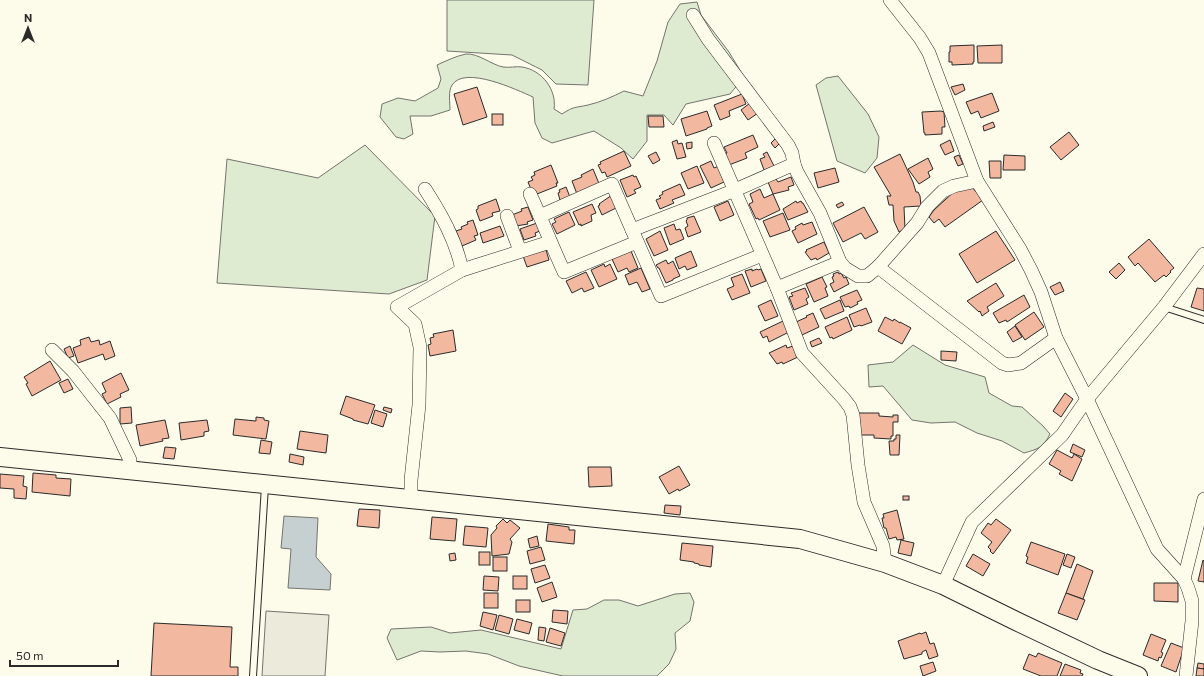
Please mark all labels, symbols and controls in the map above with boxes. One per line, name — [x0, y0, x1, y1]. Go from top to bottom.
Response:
north arrow — [8, 8, 48, 48]
text: N — [24, 11, 32, 24]
scale bar — [10, 642, 118, 668]
text: 50 m — [16, 648, 44, 662]

